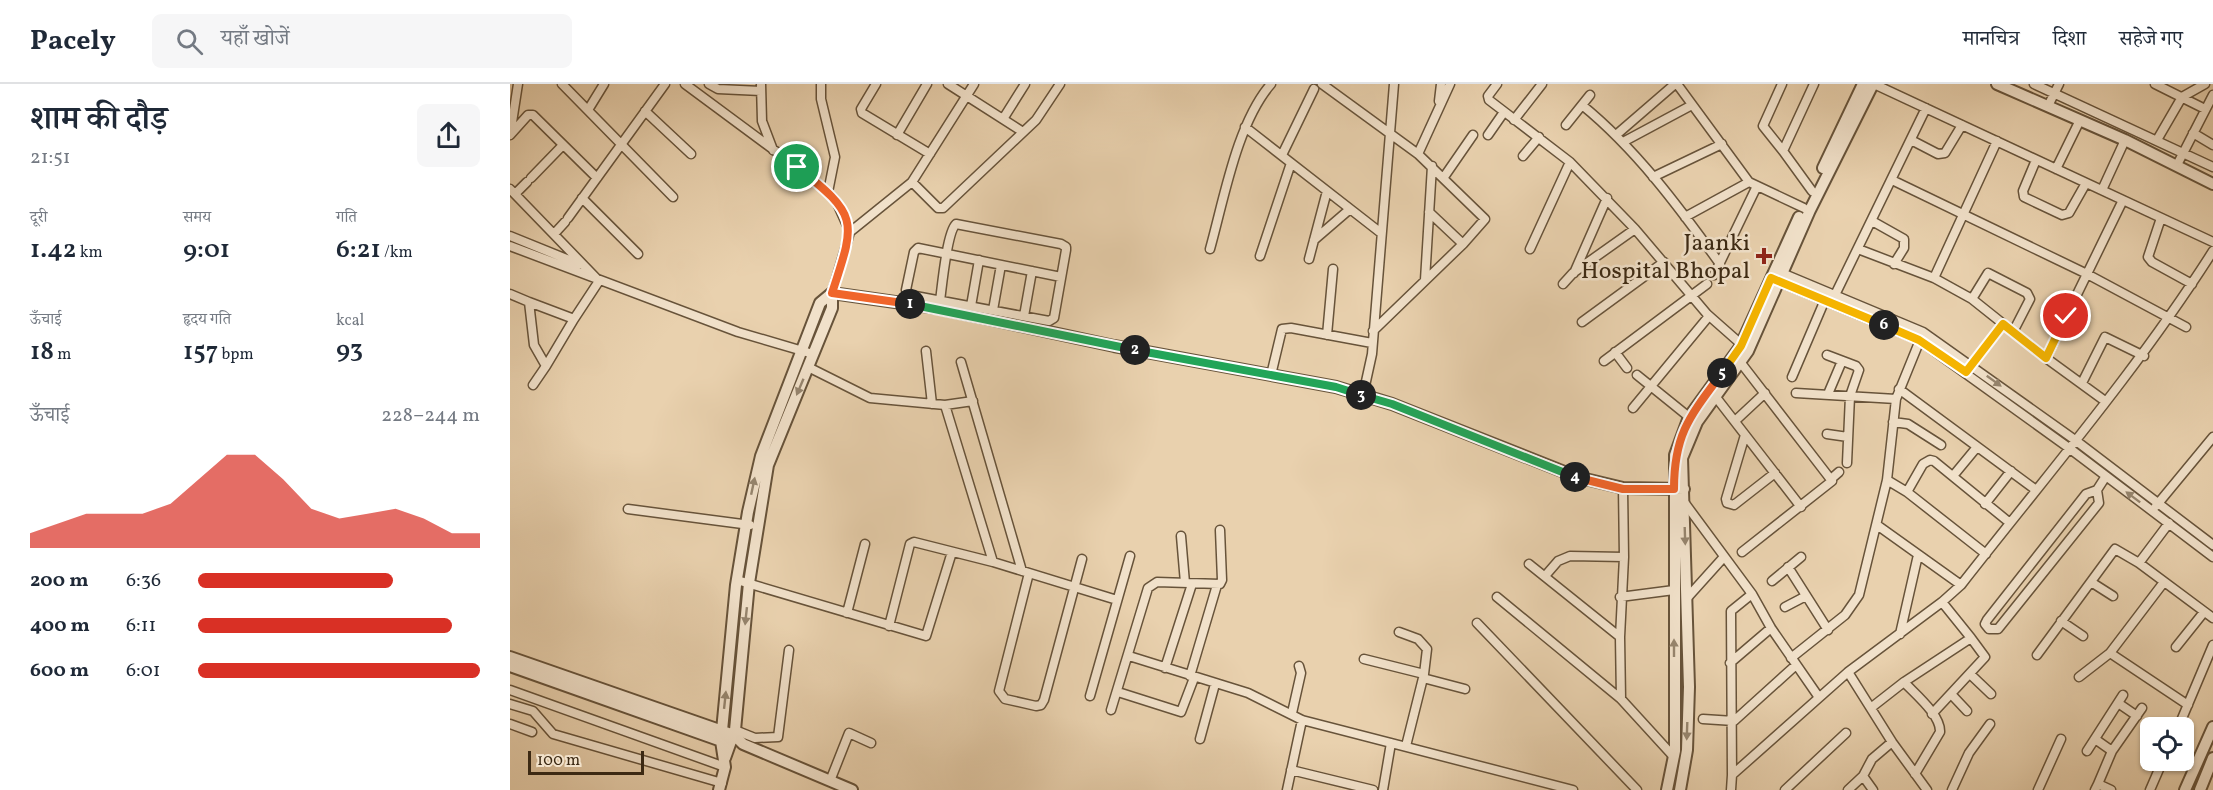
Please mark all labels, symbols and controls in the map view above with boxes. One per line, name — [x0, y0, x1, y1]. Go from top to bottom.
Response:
search box — [152, 14, 572, 68]
text: Pacely — [30, 22, 116, 61]
text: यहाँ खोजें — [221, 24, 290, 55]
icon: search — [173, 25, 206, 58]
text: मानचित्र — [1963, 25, 2020, 54]
text: दिशा — [2053, 25, 2086, 54]
text: सहेजे गए — [2119, 25, 2183, 54]
text: शाम की दौड़ — [30, 98, 167, 144]
button: share — [417, 104, 480, 167]
pin — [771, 141, 822, 192]
text: 21:51 — [30, 144, 71, 172]
icon: arrive — [780, 150, 813, 183]
text: दूरी — [30, 207, 47, 229]
text: समय — [183, 207, 211, 229]
text: गति — [336, 207, 357, 229]
place label: Jaanki Hospital Bhopal — [1581, 227, 1750, 289]
text: 1.42 — [30, 232, 77, 268]
text: 9:01 — [183, 232, 230, 268]
text: 6:21 — [336, 232, 381, 268]
text: km — [77, 242, 103, 264]
text: /km — [381, 242, 413, 264]
marker: Jaanki Hospital Bhopal — [1755, 247, 1773, 265]
pin: 1 — [895, 289, 925, 319]
pin — [2040, 290, 2091, 341]
text: 1 — [907, 293, 913, 315]
icon: check — [2049, 299, 2082, 332]
text: ऊँचाई — [30, 309, 62, 331]
text: हृदय गति — [183, 309, 231, 331]
text: kcal — [336, 310, 364, 332]
pin: 6 — [1869, 310, 1899, 340]
text: 6 — [1880, 314, 1888, 336]
text: 93 — [336, 332, 363, 368]
text: 18 — [30, 334, 54, 370]
text: 157 — [183, 334, 218, 370]
pin: 2 — [1120, 335, 1150, 365]
text: 2 — [1131, 339, 1139, 361]
text: m — [54, 344, 71, 366]
text: bpm — [218, 344, 254, 366]
pin: 5 — [1707, 358, 1737, 388]
text: 5 — [1718, 362, 1726, 384]
one-way arrow — [1985, 375, 2001, 387]
one-way arrow — [795, 379, 805, 397]
pin: 3 — [1346, 380, 1376, 410]
text: 3 — [1357, 384, 1365, 406]
text: ऊँचाई — [30, 402, 69, 430]
text: 228–244 m — [381, 402, 480, 430]
pin: 4 — [1560, 462, 1590, 492]
text: 4 — [1570, 466, 1580, 488]
one-way arrow — [749, 476, 758, 495]
one-way arrow — [2125, 490, 2141, 503]
one-way arrow — [1681, 526, 1690, 545]
text: 200 m — [30, 567, 88, 595]
text: 6:36 — [126, 567, 161, 595]
one-way arrow — [741, 607, 751, 626]
text: 400 m — [30, 612, 90, 640]
text: 6:11 — [126, 612, 156, 640]
one-way arrow — [1669, 639, 1679, 658]
text: 600 m — [30, 657, 89, 685]
text: 6:01 — [126, 657, 161, 685]
one-way arrow — [720, 691, 730, 710]
map controls — [2140, 717, 2194, 771]
button: locate — [2140, 717, 2194, 771]
one-way arrow — [1683, 721, 1692, 740]
scale bar — [528, 748, 644, 776]
text: 100 m — [537, 750, 580, 772]

